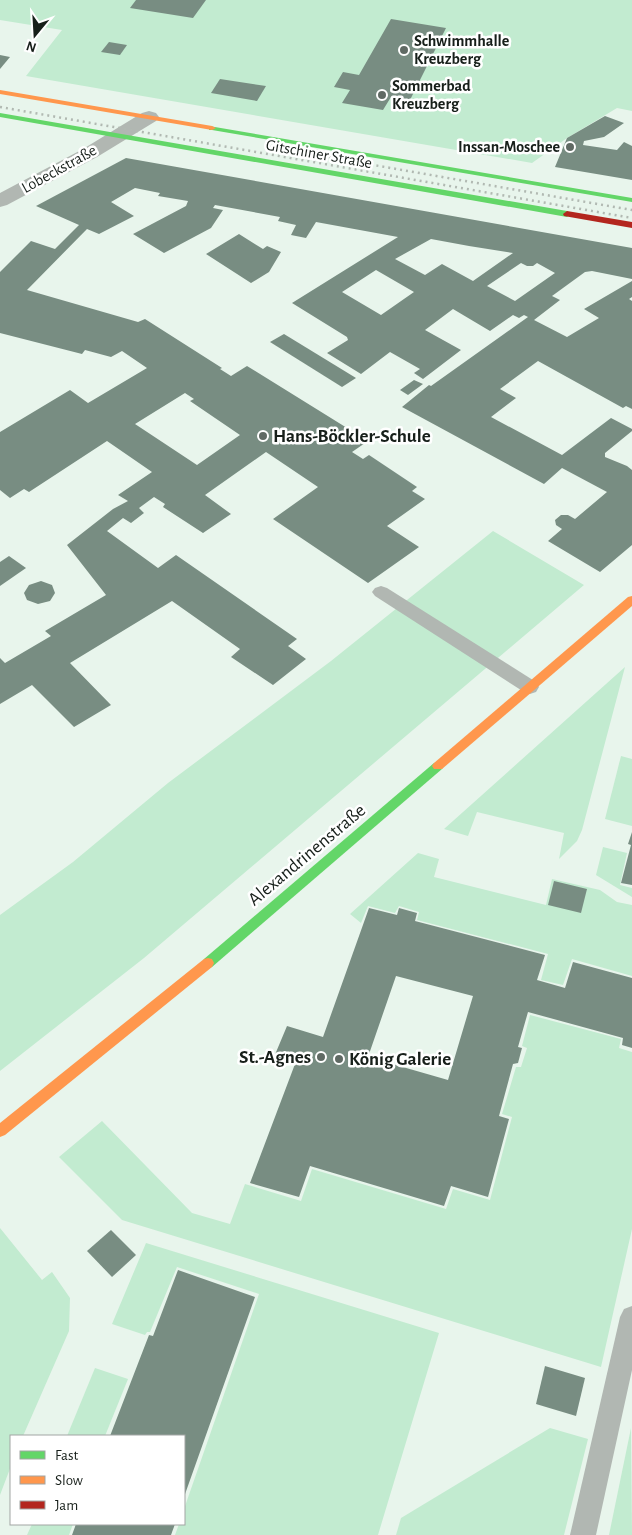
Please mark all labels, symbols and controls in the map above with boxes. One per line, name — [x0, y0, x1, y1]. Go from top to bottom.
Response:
north arrow — [10, 10, 60, 60]
place label: Schwimmhalle Kreuzberg — [414, 33, 510, 67]
text: N — [24, 38, 38, 55]
marker: Schwimmhalle Kreuzberg — [398, 44, 410, 56]
place label: Sommerbad Kreuzberg — [392, 78, 471, 112]
marker: Sommerbad Kreuzberg — [376, 89, 388, 101]
street label: Gitschiner Straße — [265, 137, 373, 171]
place label: Inssan-Moschee — [458, 139, 560, 155]
marker: Inssan-Moschee — [564, 141, 576, 153]
street label: Lobeckstraße — [19, 142, 99, 196]
place label: Hans-Böckler-Schule — [273, 427, 431, 446]
marker: Hans-Böckler-Schule — [257, 430, 269, 442]
street label: Alexandrinenstraße — [245, 801, 369, 909]
place label: St.-Agnes — [239, 1048, 311, 1067]
place label: König Galerie — [349, 1050, 451, 1069]
marker: St.-Agnes — [315, 1051, 327, 1063]
marker: König Galerie — [333, 1053, 345, 1065]
legend — [10, 1435, 185, 1525]
text: Fast — [55, 1448, 79, 1463]
text: Slow — [55, 1473, 83, 1488]
text: Jam — [55, 1498, 78, 1513]

